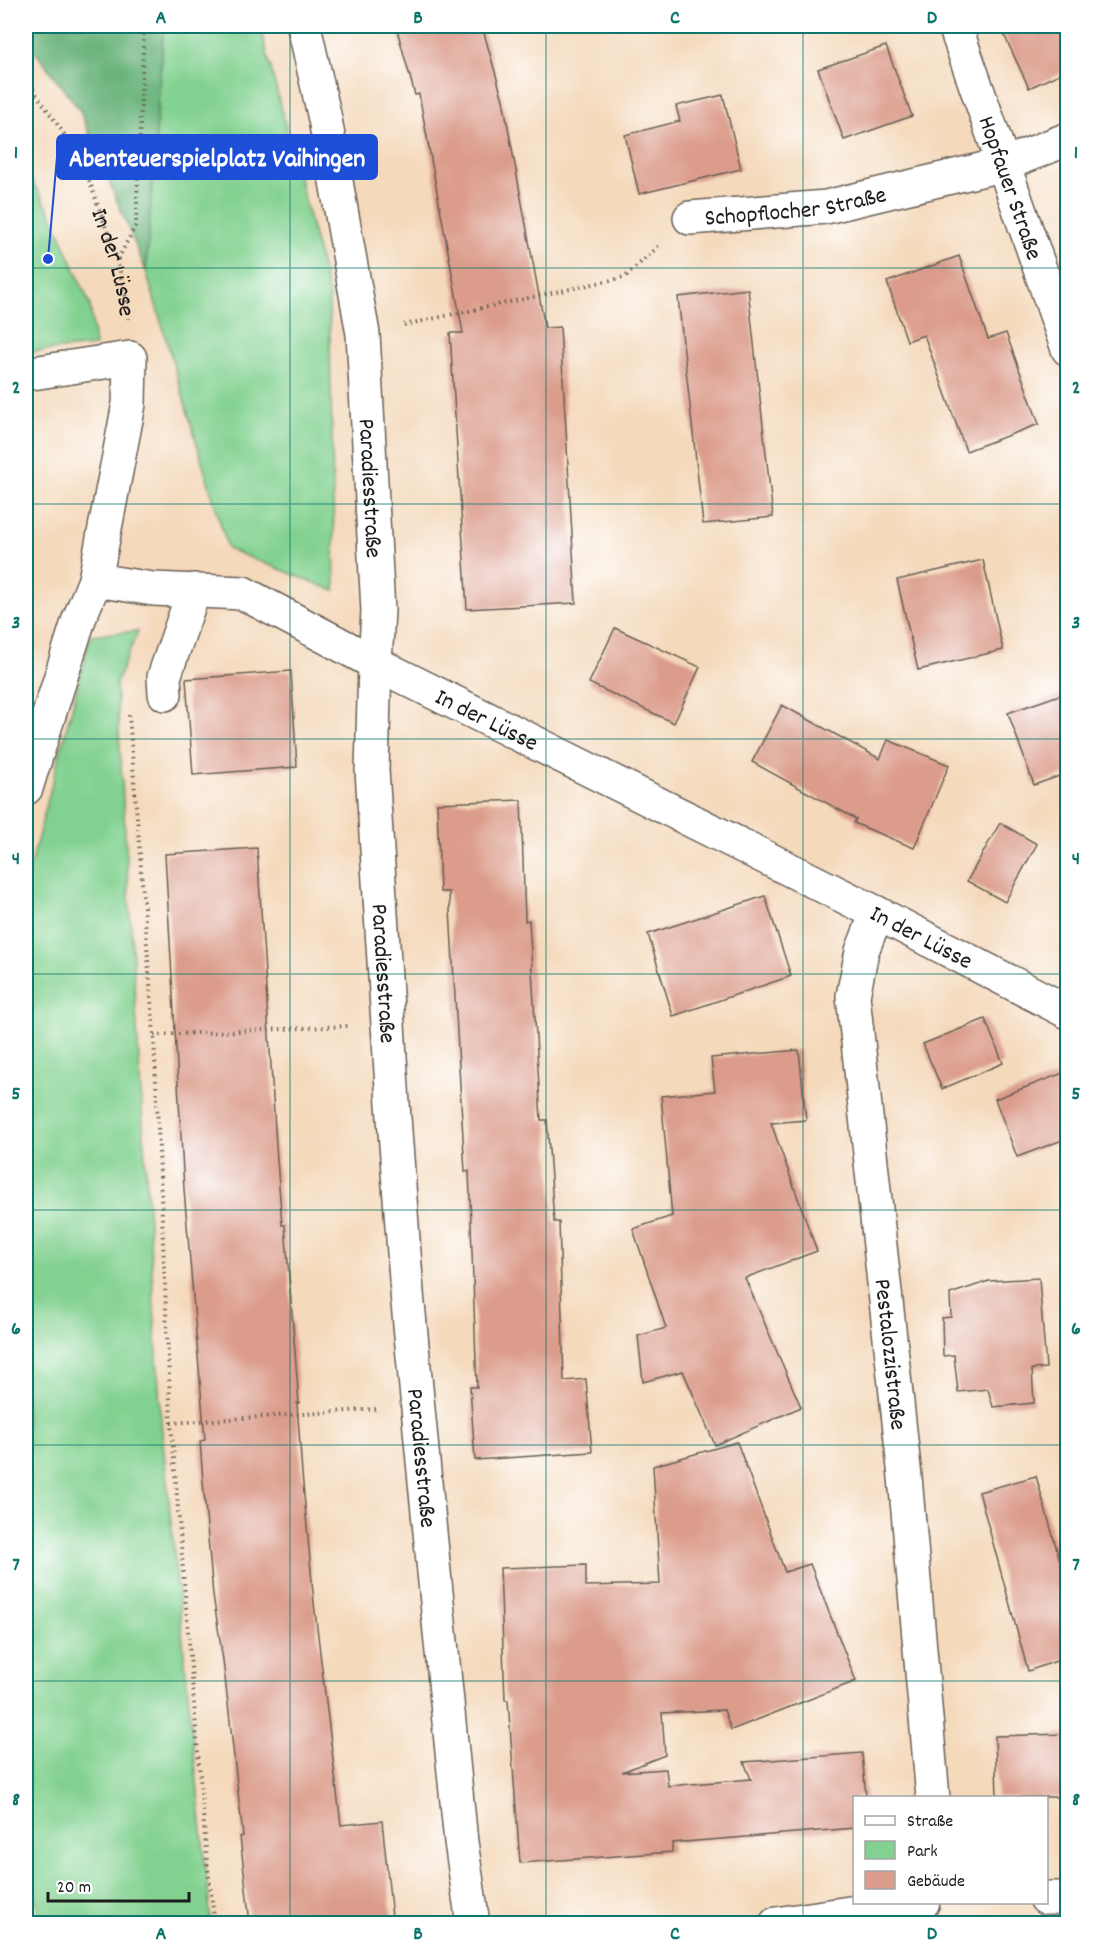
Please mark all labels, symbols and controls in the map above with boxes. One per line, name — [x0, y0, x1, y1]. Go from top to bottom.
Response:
text: A — [156, 5, 167, 33]
text: B — [413, 5, 423, 33]
text: C — [670, 5, 680, 33]
text: D — [927, 5, 938, 33]
street label: Hopfauer Straße — [968, 112, 1050, 265]
callout: Abenteuerspielplatz Vaihingen — [57, 135, 377, 179]
text: 1 — [14, 140, 18, 168]
text: 1 — [1074, 140, 1078, 168]
text: Abenteuerspielplatz Vaihingen — [69, 142, 365, 179]
street label: Schopflocher Straße — [703, 179, 890, 237]
street label: In der Lüsse — [80, 204, 142, 317]
text: 2 — [12, 375, 20, 403]
text: 2 — [1072, 375, 1080, 403]
street label: Paradiesstraße — [348, 418, 389, 559]
text: 3 — [12, 610, 20, 638]
text: 3 — [1072, 610, 1080, 638]
street label: In der Lüsse — [428, 682, 543, 762]
text: 4 — [12, 846, 20, 874]
text: 4 — [1072, 846, 1080, 874]
street label: In der Lüsse — [864, 898, 978, 980]
street label: Paradiesstraße — [360, 903, 403, 1044]
text: 5 — [11, 1081, 21, 1109]
text: 5 — [1071, 1081, 1081, 1109]
street label: Pestalozzistraße — [864, 1277, 914, 1432]
text: 6 — [11, 1316, 21, 1344]
text: 6 — [1071, 1316, 1081, 1344]
street label: Paradiesstraße — [396, 1387, 443, 1529]
text: 7 — [12, 1552, 20, 1580]
text: 7 — [1072, 1552, 1080, 1580]
text: 8 — [12, 1787, 20, 1815]
text: 8 — [1072, 1787, 1080, 1815]
legend — [853, 1796, 1048, 1904]
text: Straße — [907, 1810, 953, 1835]
text: Park — [907, 1840, 938, 1865]
scale bar — [48, 1865, 189, 1903]
text: Gebäude — [907, 1870, 965, 1895]
text: 20 m — [57, 1876, 91, 1901]
text: A — [156, 1921, 167, 1949]
text: B — [413, 1921, 423, 1949]
text: C — [670, 1921, 680, 1949]
text: D — [927, 1921, 938, 1949]

